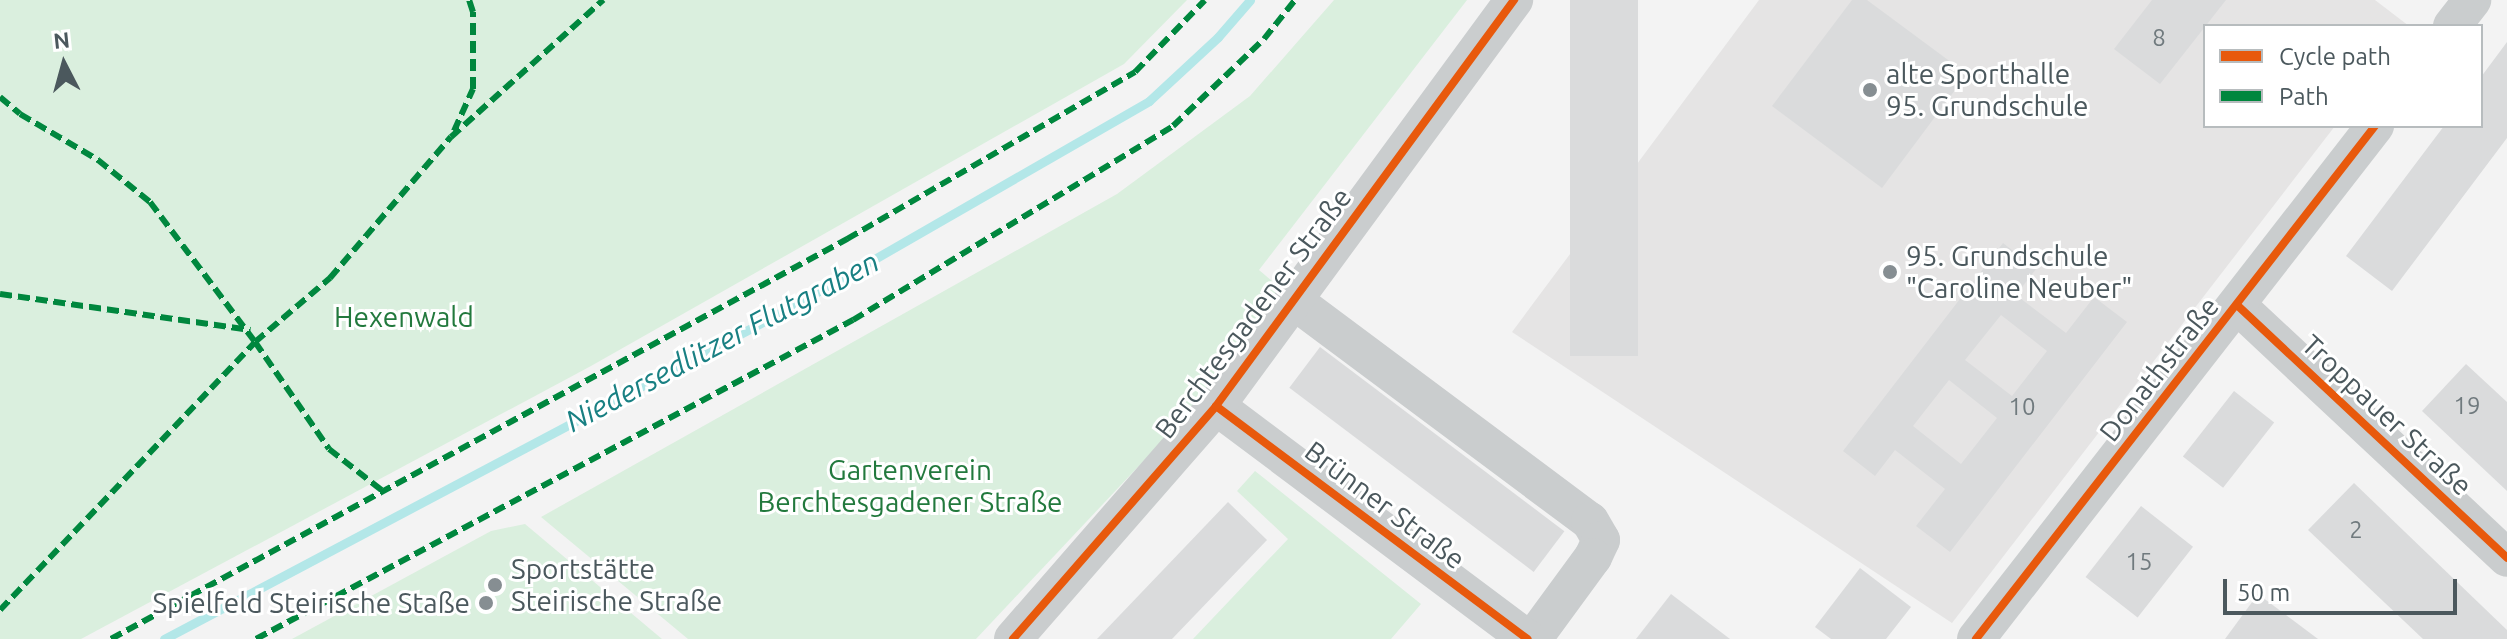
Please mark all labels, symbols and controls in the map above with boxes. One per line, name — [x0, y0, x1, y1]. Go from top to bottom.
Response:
north arrow — [24, 24, 104, 104]
house number: 8 — [2152, 24, 2166, 52]
legend — [2203, 24, 2483, 128]
text: N — [52, 26, 71, 53]
text: Cycle path — [2279, 43, 2391, 70]
place label: alte Sporthalle 95. Grundschule — [1886, 57, 2088, 123]
marker: alte Sporthalle 95. Grundschule — [1861, 81, 1879, 99]
text: Path — [2279, 83, 2329, 110]
street label: Berchtesgadener Straße — [1148, 181, 1358, 445]
place label: 95. Grundschule "Caroline Neuber" — [1906, 239, 2132, 305]
water label: Niedersedlitzer Flutgraben — [559, 243, 885, 439]
marker: 95. Grundschule "Caroline Neuber" — [1881, 263, 1899, 281]
street label: Donathstraße — [2092, 290, 2226, 448]
park label: Hexenwald — [334, 300, 474, 334]
street label: Troppauer Straße — [2295, 328, 2479, 502]
house number: 19 — [2453, 392, 2481, 420]
house number: 10 — [2008, 393, 2036, 421]
street label: Brünner Straße — [1298, 434, 1472, 576]
park label: Gartenverein Berchtesgadener Straße — [757, 453, 1063, 519]
house number: 2 — [2349, 516, 2363, 544]
house number: 15 — [2125, 548, 2153, 576]
place label: Sportstätte Steirische Straße — [511, 552, 722, 618]
scale bar — [2227, 563, 2461, 613]
marker: Sportstätte Steirische Straße — [486, 576, 504, 594]
text: 50 m — [2237, 579, 2290, 606]
place label: Spielfeld Steirische Staße — [152, 586, 470, 620]
marker: Spielfeld Steirische Staße — [477, 594, 495, 612]

